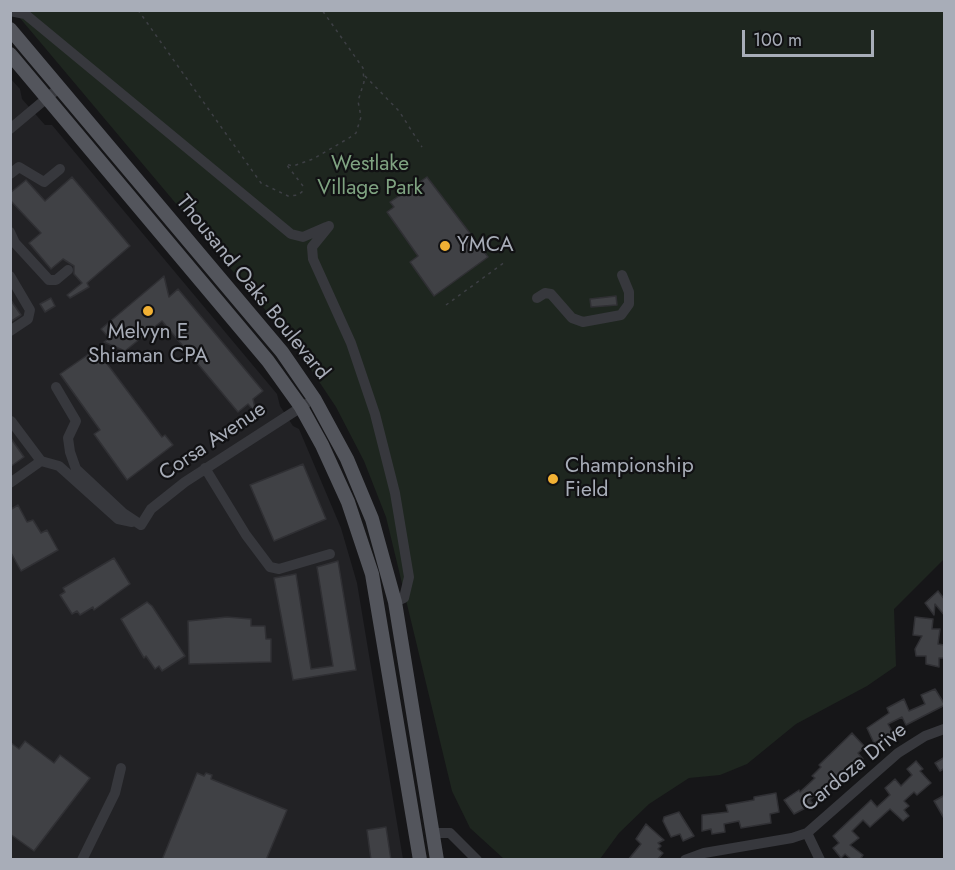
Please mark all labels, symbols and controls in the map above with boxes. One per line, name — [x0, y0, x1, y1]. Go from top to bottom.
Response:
scale bar — [745, 18, 877, 56]
text: 100 m — [753, 27, 802, 53]
park label: Westlake Village Park — [317, 152, 423, 202]
street label: Thousand Oaks Boulevard — [170, 191, 334, 385]
place label: YMCA — [457, 233, 514, 259]
marker: YMCA — [438, 239, 452, 253]
marker: Melvyn E Shiaman CPA — [141, 304, 155, 318]
place label: Melvyn E Shiaman CPA — [88, 320, 208, 370]
street label: Corsa Avenue — [155, 397, 271, 487]
place label: Championship Field — [565, 454, 694, 504]
marker: Championship Field — [546, 472, 560, 486]
street label: Cardoza Drive — [798, 718, 912, 818]

